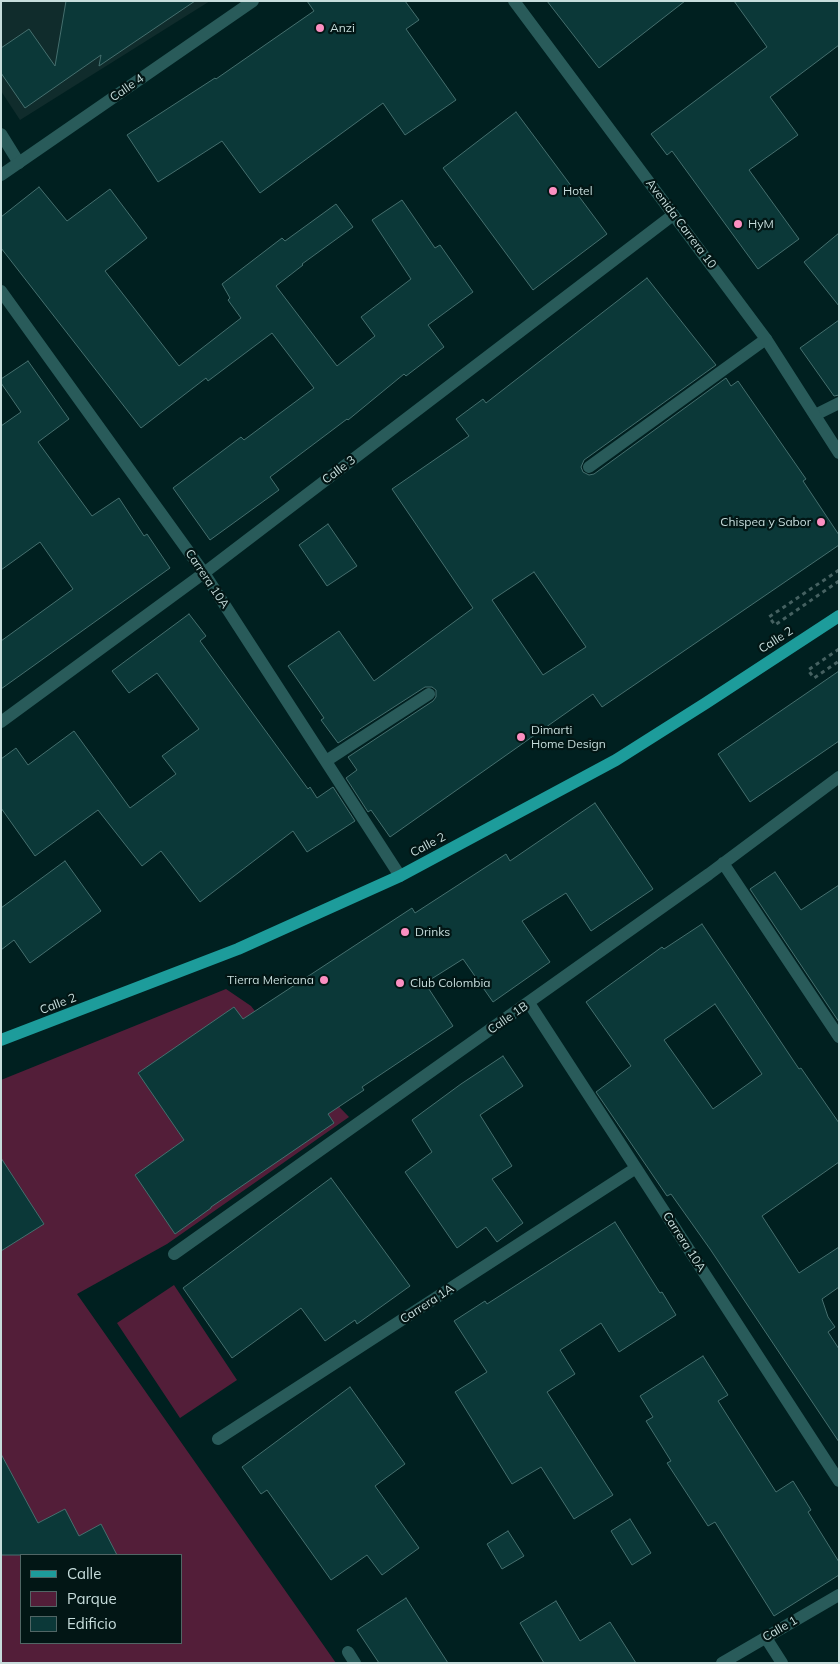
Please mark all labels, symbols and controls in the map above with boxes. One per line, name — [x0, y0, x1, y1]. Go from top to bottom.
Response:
place label: Anzi — [330, 21, 355, 35]
marker: Anzi — [314, 22, 326, 34]
street label: Calle 4 — [107, 71, 147, 105]
street label: Avenida Carrera 10 — [643, 176, 719, 272]
place label: Hotel — [563, 184, 593, 198]
marker: Hotel — [547, 185, 559, 197]
place label: HyM — [748, 217, 774, 231]
marker: HyM — [732, 218, 744, 230]
street label: Calle 3 — [320, 453, 358, 487]
place label: Chispea y Sabor — [720, 515, 811, 529]
marker: Chispea y Sabor — [815, 516, 827, 528]
street label: Carrera 10A — [182, 547, 232, 611]
street label: Calle 2 — [756, 624, 796, 656]
place label: Dimarti Home Design — [531, 723, 606, 751]
marker: Dimarti Home Design — [515, 731, 527, 743]
street label: Calle 2 — [408, 830, 448, 860]
place label: Drinks — [415, 925, 450, 939]
marker: Drinks — [399, 926, 411, 938]
place label: Tierra Mericana — [227, 973, 314, 987]
marker: Tierra Mericana — [318, 974, 330, 986]
place label: Club Colombia — [410, 976, 490, 990]
marker: Club Colombia — [394, 977, 406, 989]
street label: Calle 2 — [38, 991, 78, 1017]
street label: Calle 1B — [485, 999, 531, 1037]
street label: Carrera 10A — [659, 1209, 709, 1275]
street label: Carrera 1A — [397, 1281, 457, 1327]
legend — [20, 1554, 182, 1644]
text: Calle — [67, 1564, 101, 1583]
text: Parque — [67, 1589, 117, 1608]
street label: Calle 1 — [760, 1613, 800, 1645]
text: Edificio — [67, 1614, 117, 1633]

